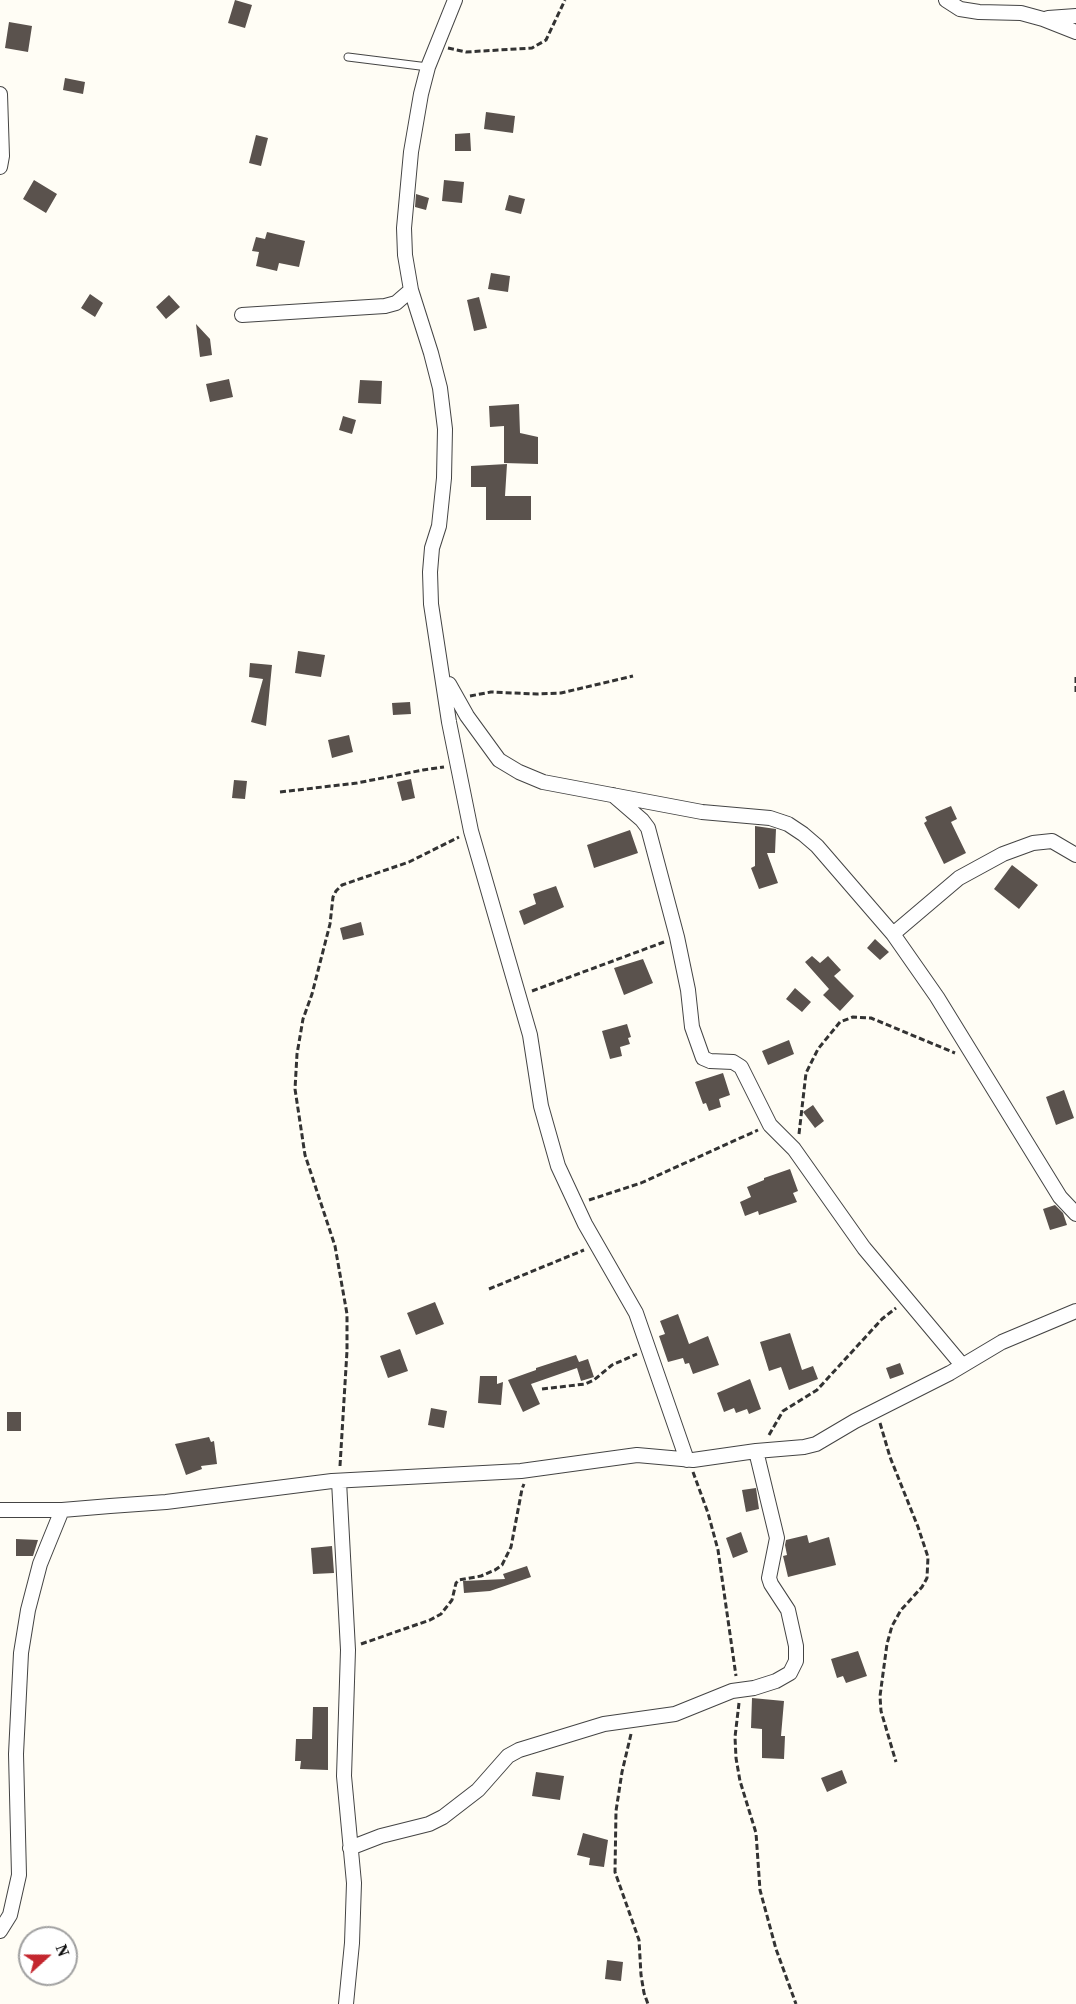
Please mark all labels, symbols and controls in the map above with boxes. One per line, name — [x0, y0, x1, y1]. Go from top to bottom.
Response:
north arrow — [18, 1926, 78, 1986]
text: N — [51, 1941, 75, 1960]

